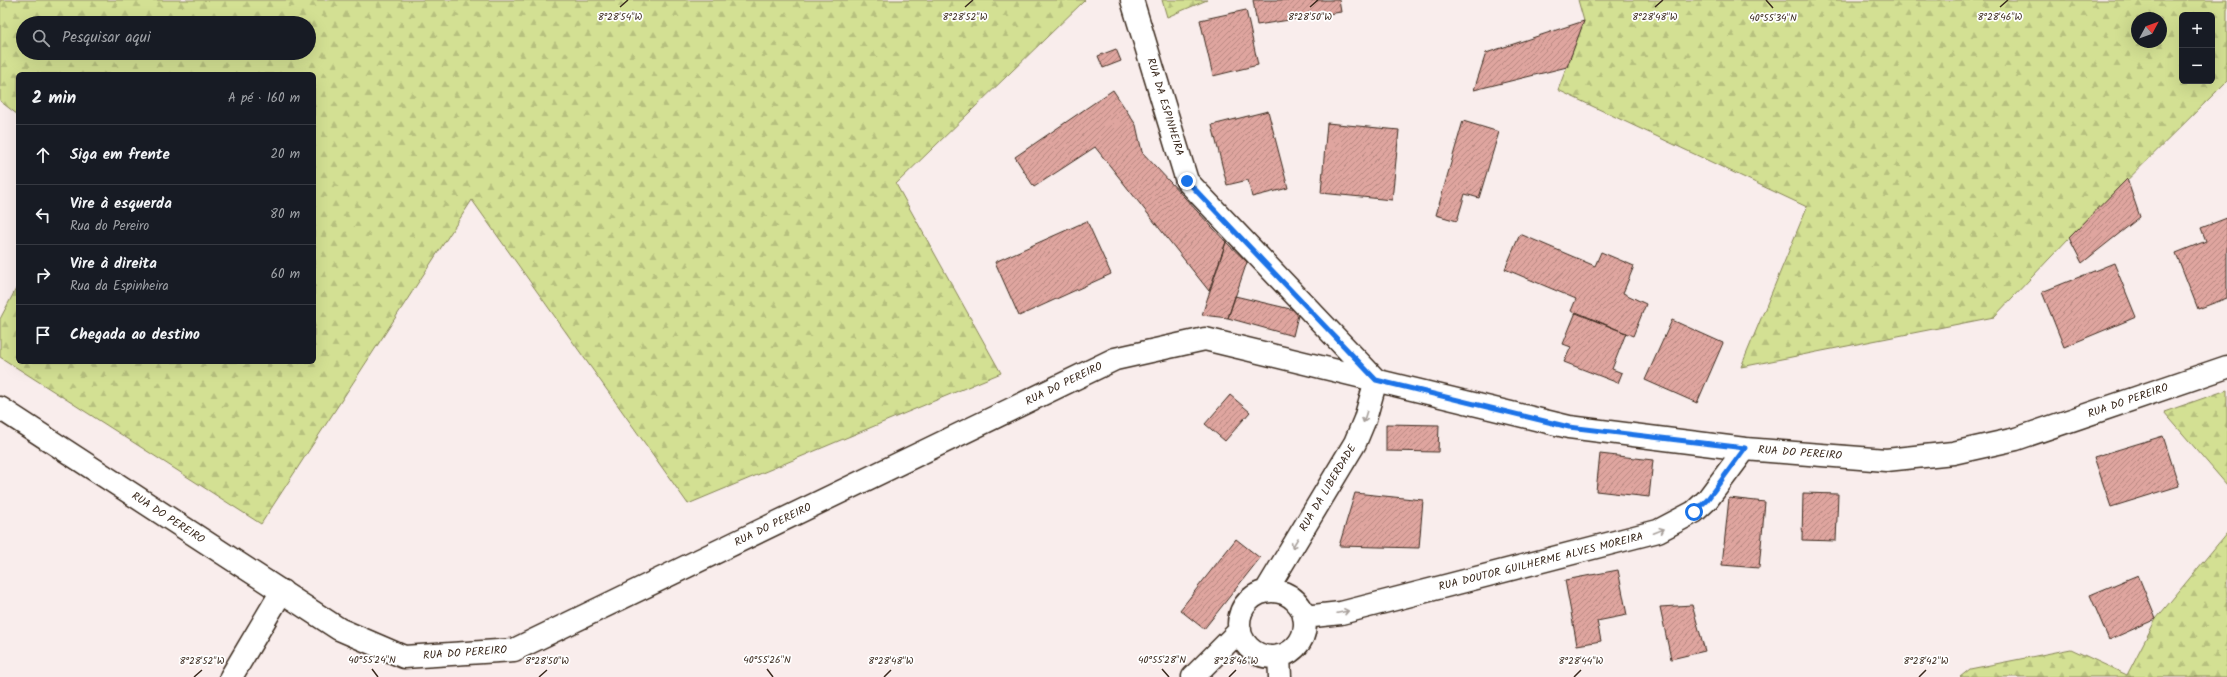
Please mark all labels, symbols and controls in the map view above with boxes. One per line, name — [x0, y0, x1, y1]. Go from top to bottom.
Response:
text: 8°28'54"W — [598, 9, 643, 25]
text: 8°28'52"W — [943, 9, 988, 25]
text: 8°28'50"W — [1288, 9, 1332, 25]
text: 8°28'48"W — [1632, 9, 1678, 25]
text: 8°28'46"W — [1978, 9, 2023, 25]
text: 40°55'34"N — [1749, 10, 1797, 26]
north arrow — [2131, 12, 2167, 48]
map controls — [2179, 12, 2215, 84]
button: + — [2179, 12, 2215, 48]
search box — [16, 16, 316, 60]
text: Pesquisar aqui — [62, 26, 151, 50]
icon: search — [30, 27, 52, 49]
button: − — [2179, 48, 2215, 84]
street label: RUA DA ESPINHEIRA — [1142, 56, 1189, 159]
text: 2 min — [32, 85, 76, 112]
text: A pé · 160 m — [228, 88, 300, 109]
text: Siga em frente — [70, 143, 170, 167]
icon: ahead — [32, 144, 54, 166]
text: 20 m — [270, 144, 300, 165]
route end — [1178, 172, 1196, 190]
text: Vire à esquerda — [70, 192, 172, 216]
icon: left — [32, 204, 54, 226]
text: 80 m — [270, 204, 300, 225]
text: Rua do Pereiro — [70, 216, 149, 237]
text: Vire à direita — [70, 252, 157, 276]
icon: right — [32, 264, 54, 286]
text: 60 m — [271, 264, 300, 285]
text: Rua da Espinheira — [70, 276, 169, 297]
text: Chegada ao destino — [70, 323, 200, 347]
icon: arrive — [32, 324, 54, 346]
street label: RUA DO PEREIRO — [1022, 357, 1106, 411]
street label: RUA DO PEREIRO — [2085, 379, 2171, 423]
one-way arrow — [1361, 411, 1368, 424]
street label: RUA DA LIBERDADE — [1295, 440, 1361, 535]
street label: RUA DO PEREIRO — [1757, 441, 1843, 465]
street label: RUA DO PEREIRO — [128, 488, 208, 549]
street label: RUA DO PEREIRO — [731, 498, 815, 552]
route start — [1685, 503, 1703, 521]
one-way arrow — [1652, 526, 1664, 534]
street label: RUA DOUTOR GUILHERME ALVES MOREIRA — [1437, 528, 1646, 596]
one-way arrow — [1291, 537, 1299, 549]
one-way arrow — [1336, 608, 1349, 616]
street label: RUA DO PEREIRO — [422, 641, 508, 665]
text: 40°55'24"N — [348, 652, 396, 668]
text: 40°55'26"N — [743, 652, 791, 668]
text: 40°55'28"N — [1138, 652, 1186, 668]
text: 8°28'52"W — [180, 653, 225, 669]
text: 8°28'50"W — [525, 653, 569, 669]
text: 8°28'48"W — [868, 653, 914, 669]
text: 8°28'46"W — [1214, 653, 1259, 669]
text: 8°28'44"W — [1559, 653, 1604, 669]
text: 8°28'42"W — [1903, 653, 1949, 669]

